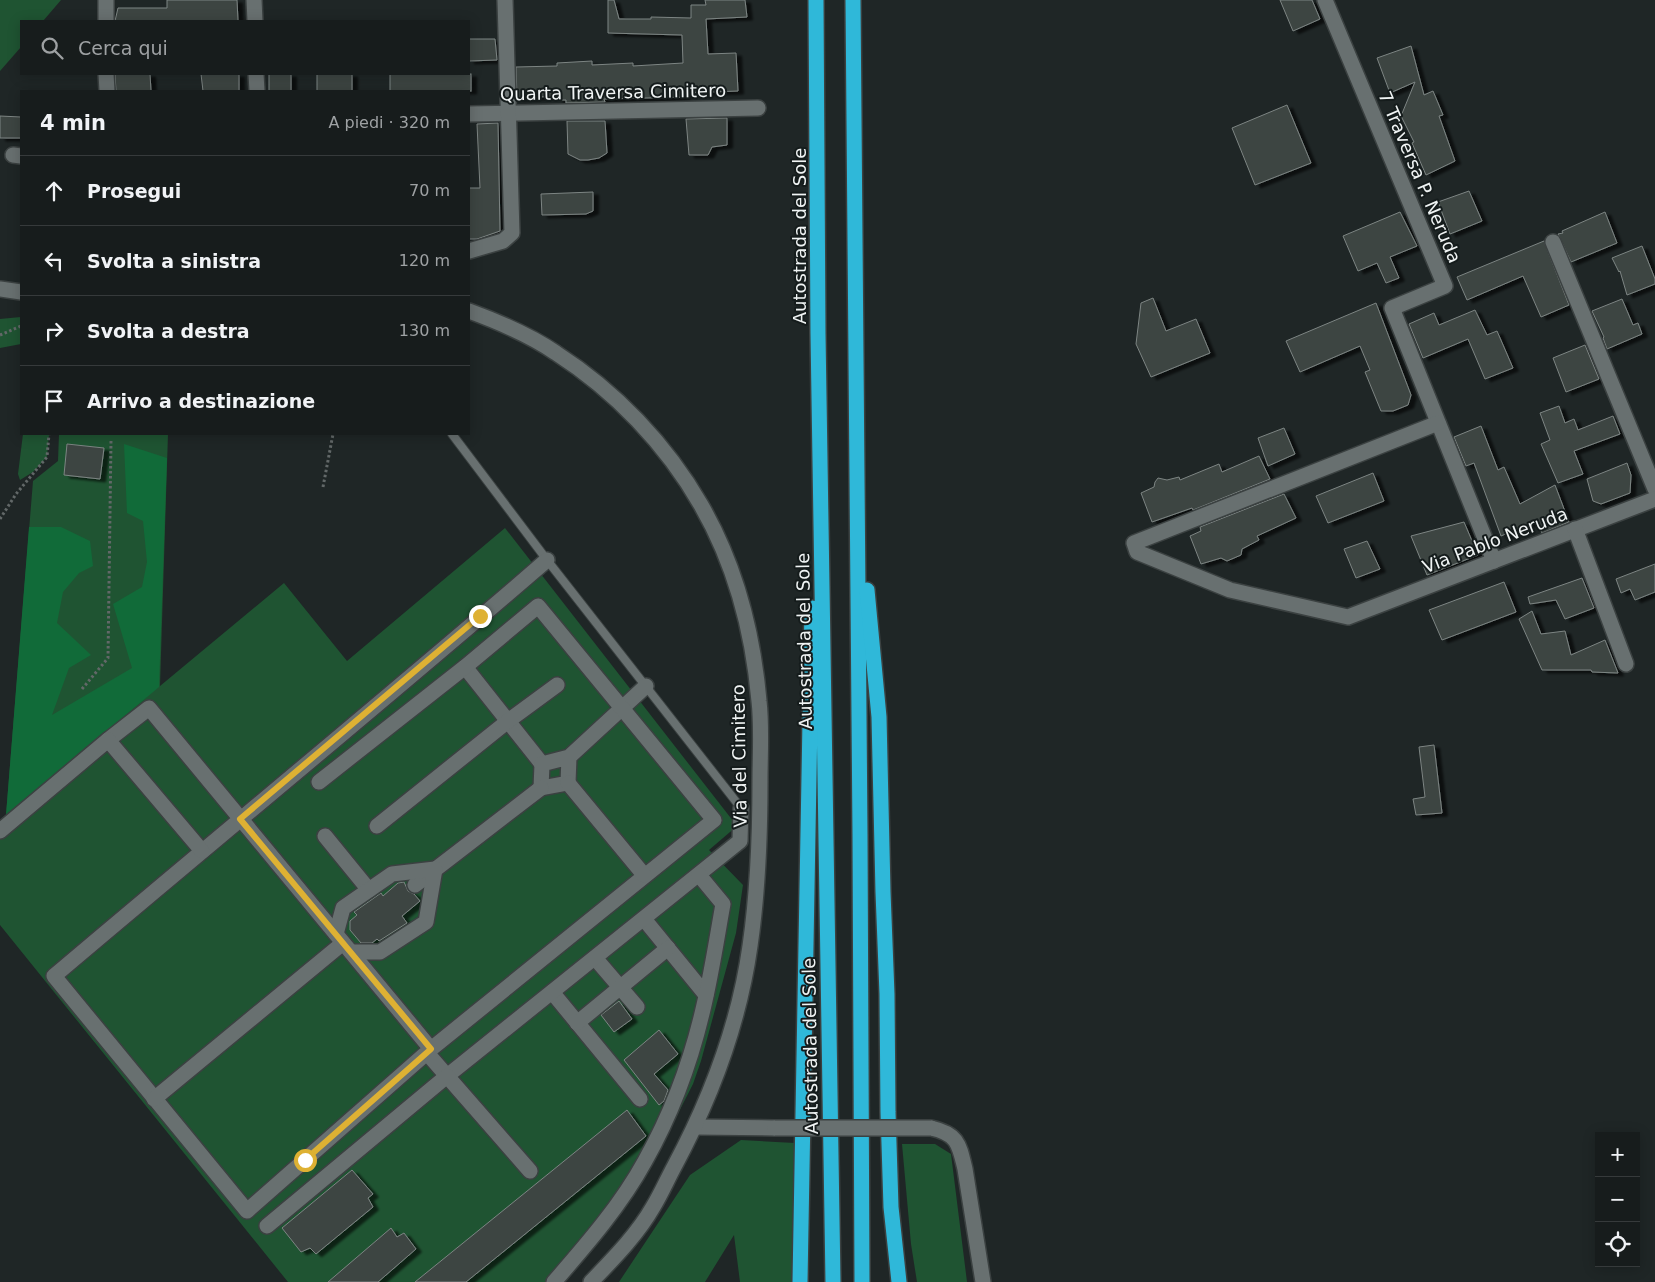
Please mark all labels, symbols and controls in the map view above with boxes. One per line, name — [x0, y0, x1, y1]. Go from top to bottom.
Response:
search box — [20, 20, 470, 75]
icon: search — [38, 34, 66, 62]
text: Cerca qui — [78, 37, 168, 59]
street label: Quarta Traversa Cimitero — [500, 80, 726, 104]
street label: 7 Traversa P. Neruda — [1374, 88, 1466, 266]
text: 4 min — [40, 111, 106, 135]
text: A piedi · 320 m — [328, 113, 450, 132]
street label: Autostrada del Sole — [789, 148, 810, 324]
icon: ahead — [40, 177, 68, 205]
text: Prosegui — [87, 180, 181, 202]
text: 70 m — [409, 181, 450, 200]
icon: left — [40, 247, 68, 275]
text: Svolta a sinistra — [87, 250, 261, 272]
text: 120 m — [399, 251, 450, 270]
icon: right — [40, 317, 68, 345]
text: Svolta a destra — [87, 320, 250, 342]
text: 130 m — [399, 321, 450, 340]
icon: arrive — [40, 387, 68, 415]
text: Arrivo a destinazione — [87, 390, 315, 412]
street label: Via Pablo Neruda — [1419, 503, 1571, 577]
street label: Autostrada del Sole — [792, 553, 816, 729]
route end — [469, 605, 492, 628]
street label: Via del Cimitero — [727, 684, 751, 828]
street label: Autostrada del Sole — [798, 958, 822, 1134]
map controls — [1595, 1132, 1640, 1267]
button: + — [1595, 1132, 1640, 1177]
route start — [294, 1149, 317, 1172]
button: − — [1595, 1177, 1640, 1222]
button: locate — [1595, 1222, 1640, 1267]

